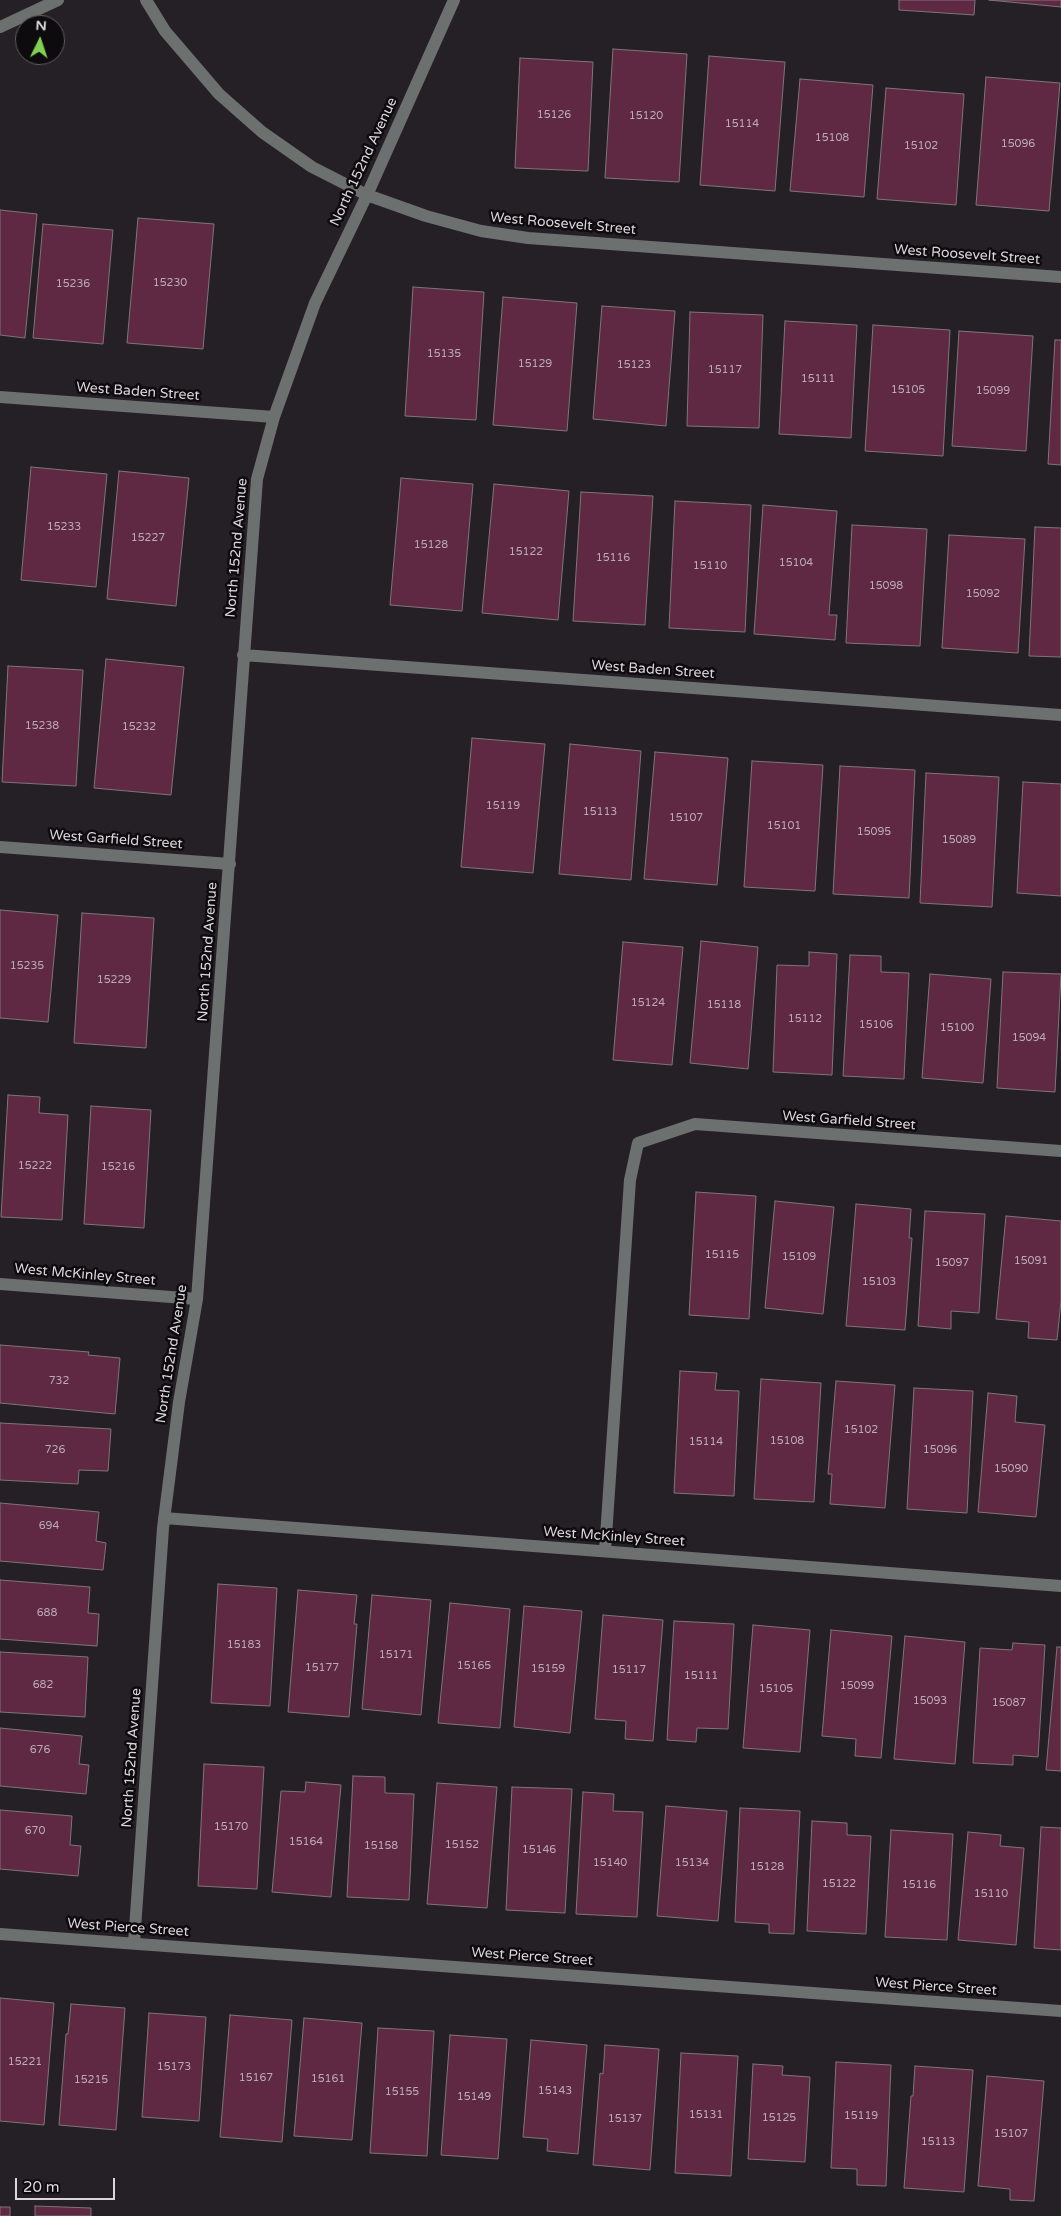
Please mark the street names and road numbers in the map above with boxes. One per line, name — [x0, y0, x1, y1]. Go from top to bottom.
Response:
street label: North 152nd Avenue — [327, 95, 401, 229]
street label: West Roosevelt Street — [489, 209, 637, 239]
street label: West Roosevelt Street — [893, 242, 1041, 268]
street label: West Baden Street — [76, 379, 200, 405]
street label: North 152nd Avenue — [223, 478, 251, 618]
street label: West Baden Street — [591, 657, 715, 683]
street label: West Garfield Street — [49, 827, 183, 853]
street label: North 152nd Avenue — [195, 882, 221, 1022]
street label: West Garfield Street — [782, 1108, 916, 1134]
street label: West McKinley Street — [14, 1260, 156, 1290]
street label: North 152nd Avenue — [153, 1284, 191, 1424]
street label: West McKinley Street — [543, 1524, 685, 1550]
street label: North 152nd Avenue — [119, 1688, 145, 1828]
street label: West Pierce Street — [67, 1915, 189, 1941]
street label: West Pierce Street — [471, 1944, 593, 1970]
street label: West Pierce Street — [875, 1974, 997, 2000]

